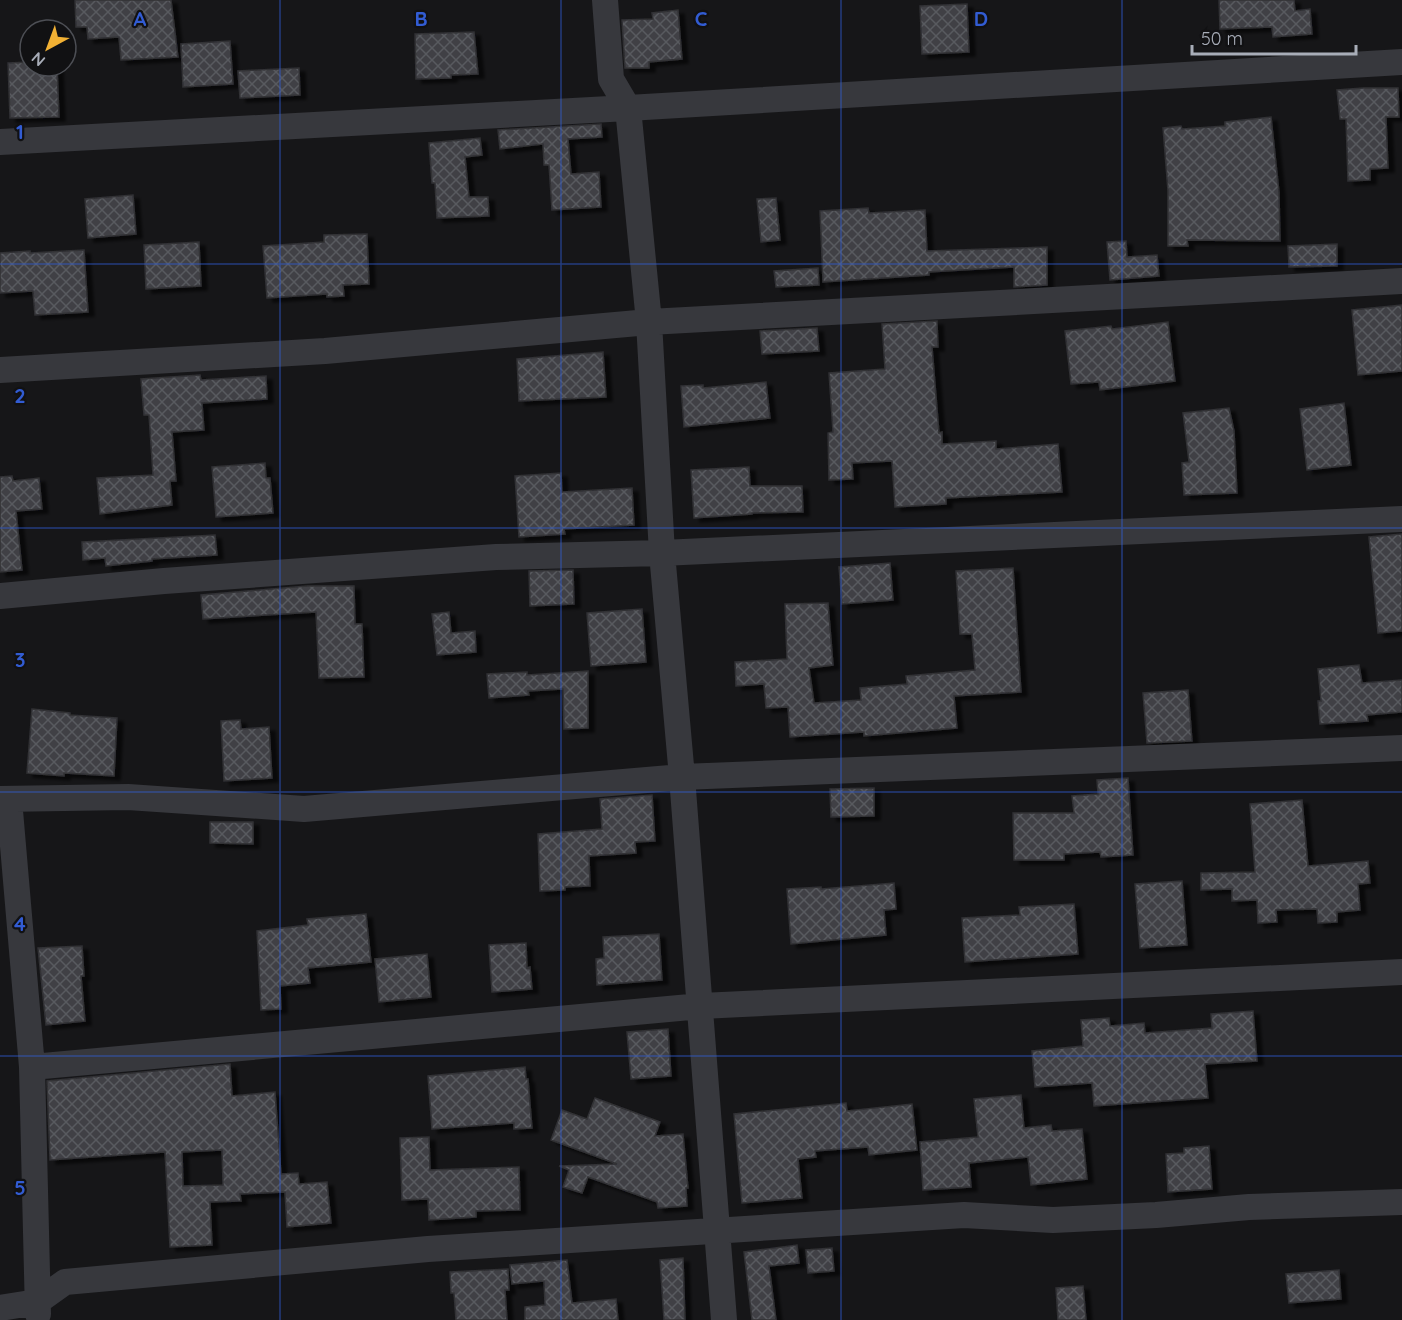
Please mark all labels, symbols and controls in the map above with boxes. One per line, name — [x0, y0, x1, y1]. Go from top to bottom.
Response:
text: A — [134, 6, 147, 31]
text: B — [414, 6, 428, 31]
text: C — [695, 6, 708, 31]
text: D — [974, 6, 988, 31]
north arrow — [18, 18, 78, 78]
scale bar — [1192, 18, 1356, 56]
text: 50 m — [1201, 27, 1243, 50]
text: N — [27, 48, 49, 71]
text: 1 — [16, 119, 24, 144]
text: 2 — [14, 383, 26, 408]
text: 3 — [15, 647, 25, 672]
text: 4 — [14, 911, 26, 936]
text: 5 — [14, 1175, 26, 1200]

